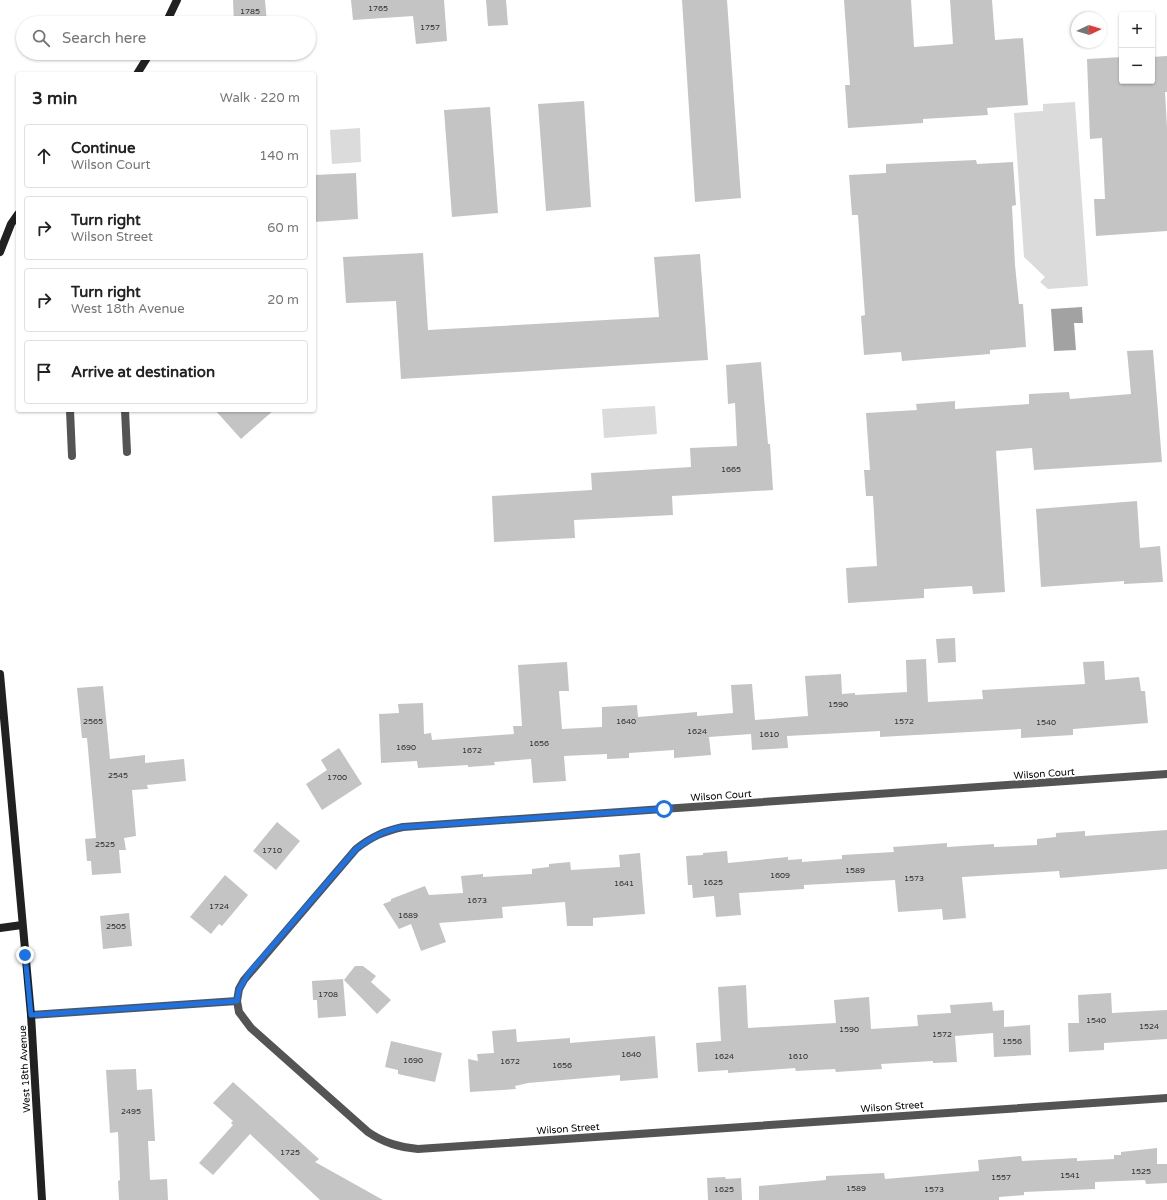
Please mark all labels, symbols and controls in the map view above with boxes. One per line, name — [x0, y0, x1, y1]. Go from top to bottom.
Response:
house number: 1765 — [368, 4, 388, 13]
house number: 1785 — [240, 7, 260, 16]
north arrow — [1071, 12, 1107, 48]
map controls — [1119, 12, 1155, 84]
button: + — [1119, 12, 1155, 48]
search box — [16, 16, 316, 60]
house number: 1757 — [420, 23, 440, 32]
icon: search — [30, 27, 52, 49]
text: Search here — [62, 29, 146, 47]
button: − — [1119, 48, 1155, 84]
text: 3 min — [32, 88, 77, 109]
text: Walk · 220 m — [220, 90, 300, 106]
text: Continue — [71, 139, 135, 157]
icon: ahead — [33, 145, 55, 167]
text: 140 m — [259, 148, 299, 164]
text: Wilson Court — [71, 157, 151, 173]
text: Turn right — [71, 211, 141, 229]
icon: right — [33, 217, 55, 239]
text: 60 m — [267, 220, 299, 236]
text: Wilson Street — [71, 229, 153, 245]
text: Turn right — [71, 283, 141, 301]
icon: right — [33, 289, 55, 311]
text: 20 m — [267, 292, 299, 308]
text: West 18th Avenue — [71, 301, 185, 317]
icon: arrive — [33, 361, 55, 383]
text: Arrive at destination — [71, 363, 215, 381]
house number: 1665 — [721, 465, 741, 474]
house number: 1590 — [828, 700, 848, 709]
house number: 2565 — [83, 717, 103, 726]
house number: 1640 — [616, 717, 636, 726]
house number: 1572 — [894, 717, 914, 726]
house number: 1540 — [1036, 718, 1056, 727]
house number: 1624 — [687, 727, 707, 736]
house number: 1610 — [759, 730, 779, 739]
house number: 1656 — [529, 739, 549, 748]
house number: 1690 — [396, 743, 416, 752]
house number: 1672 — [462, 746, 482, 755]
street label: Wilson Court — [1013, 766, 1075, 782]
house number: 2545 — [108, 771, 128, 780]
house number: 1700 — [327, 773, 347, 782]
street label: Wilson Court — [690, 788, 752, 804]
route start — [655, 800, 673, 818]
house number: 2525 — [95, 840, 115, 849]
house number: 1710 — [262, 846, 282, 855]
house number: 1589 — [845, 866, 865, 875]
house number: 1609 — [770, 871, 790, 880]
house number: 1573 — [904, 874, 924, 883]
house number: 1625 — [703, 878, 723, 887]
house number: 1641 — [614, 879, 634, 888]
house number: 1673 — [467, 896, 487, 905]
house number: 1724 — [209, 902, 229, 911]
house number: 1689 — [398, 911, 418, 920]
house number: 2505 — [106, 922, 126, 931]
route end — [16, 946, 34, 964]
house number: 1708 — [318, 990, 338, 999]
house number: 1540 — [1086, 1016, 1106, 1025]
house number: 1524 — [1139, 1022, 1159, 1031]
street label: West 18th Avenue — [17, 1025, 33, 1113]
house number: 1590 — [839, 1025, 859, 1034]
house number: 1572 — [932, 1030, 952, 1039]
house number: 1556 — [1002, 1037, 1022, 1046]
house number: 1640 — [621, 1050, 641, 1059]
house number: 1624 — [714, 1052, 734, 1061]
house number: 1610 — [788, 1052, 808, 1061]
house number: 1690 — [403, 1056, 423, 1065]
house number: 1672 — [500, 1057, 520, 1066]
house number: 1656 — [552, 1061, 572, 1070]
street label: Wilson Street — [860, 1099, 924, 1115]
house number: 2495 — [121, 1107, 141, 1116]
street label: Wilson Street — [536, 1121, 600, 1137]
house number: 1725 — [280, 1148, 300, 1157]
house number: 1525 — [1131, 1167, 1151, 1176]
house number: 1541 — [1060, 1171, 1080, 1180]
house number: 1557 — [991, 1173, 1011, 1182]
house number: 1589 — [846, 1184, 866, 1193]
house number: 1625 — [714, 1185, 734, 1194]
house number: 1573 — [924, 1185, 944, 1194]

